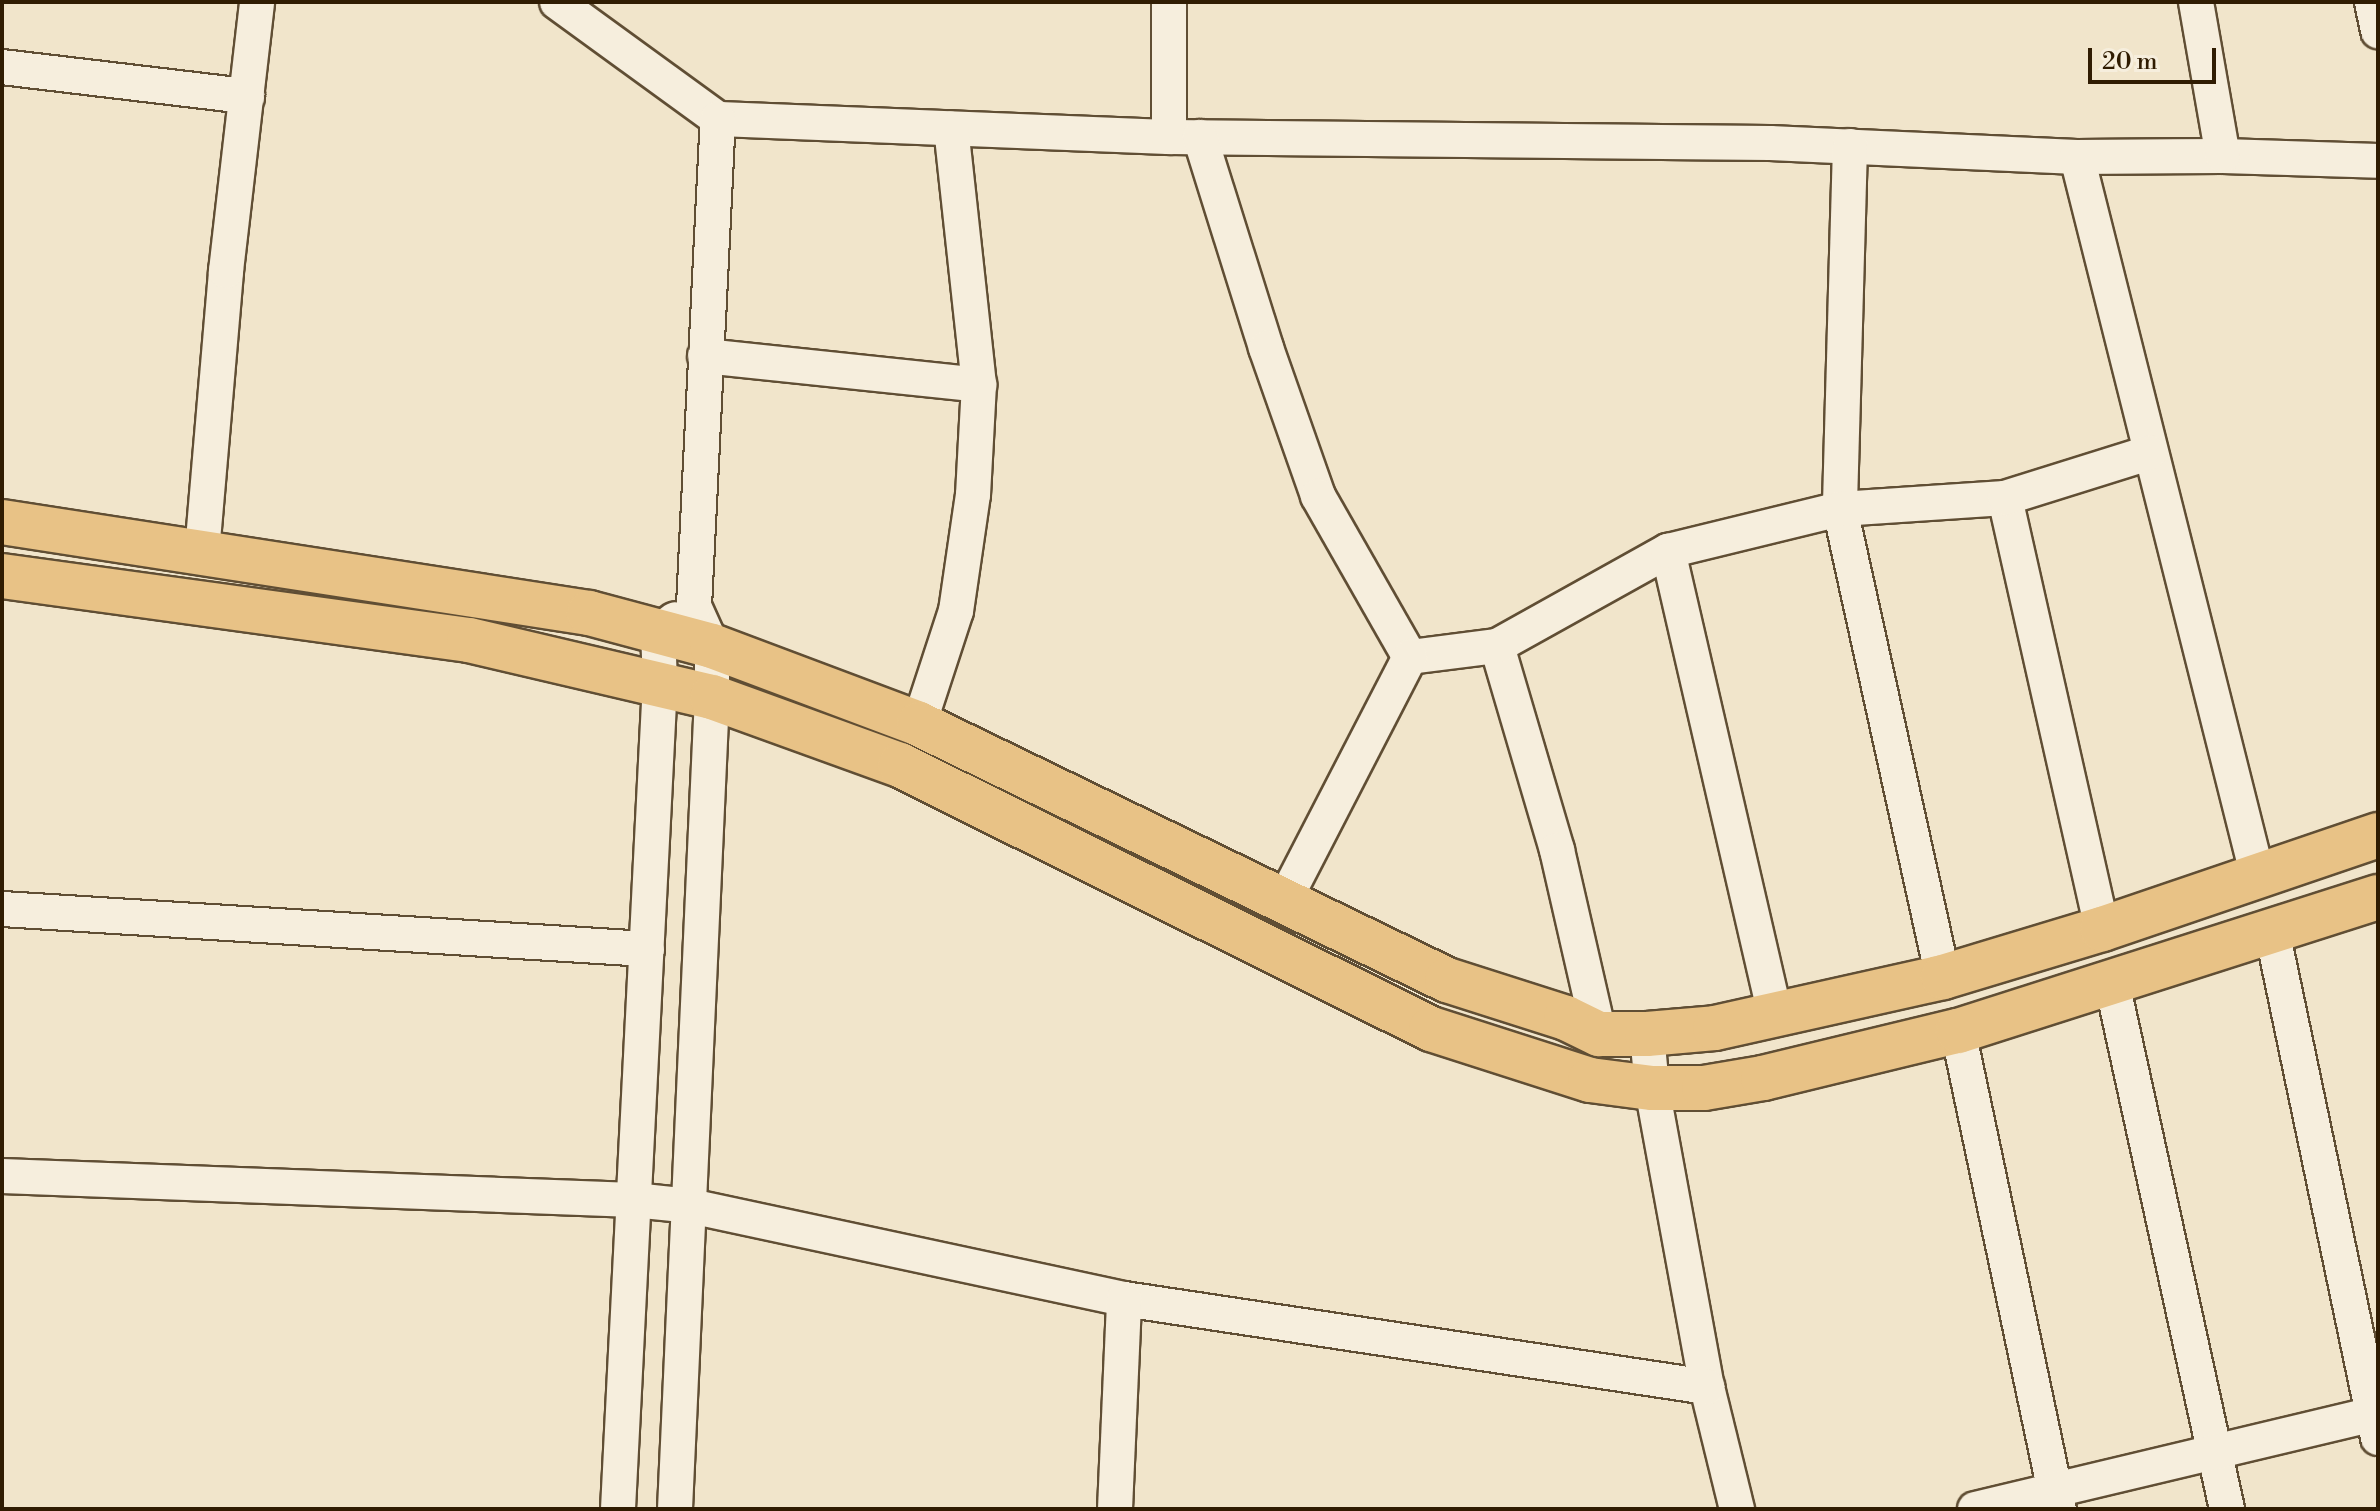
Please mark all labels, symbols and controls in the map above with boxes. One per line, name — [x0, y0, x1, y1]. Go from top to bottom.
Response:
scale bar — [2092, 32, 2220, 82]
text: 20 m — [2102, 47, 2158, 77]

